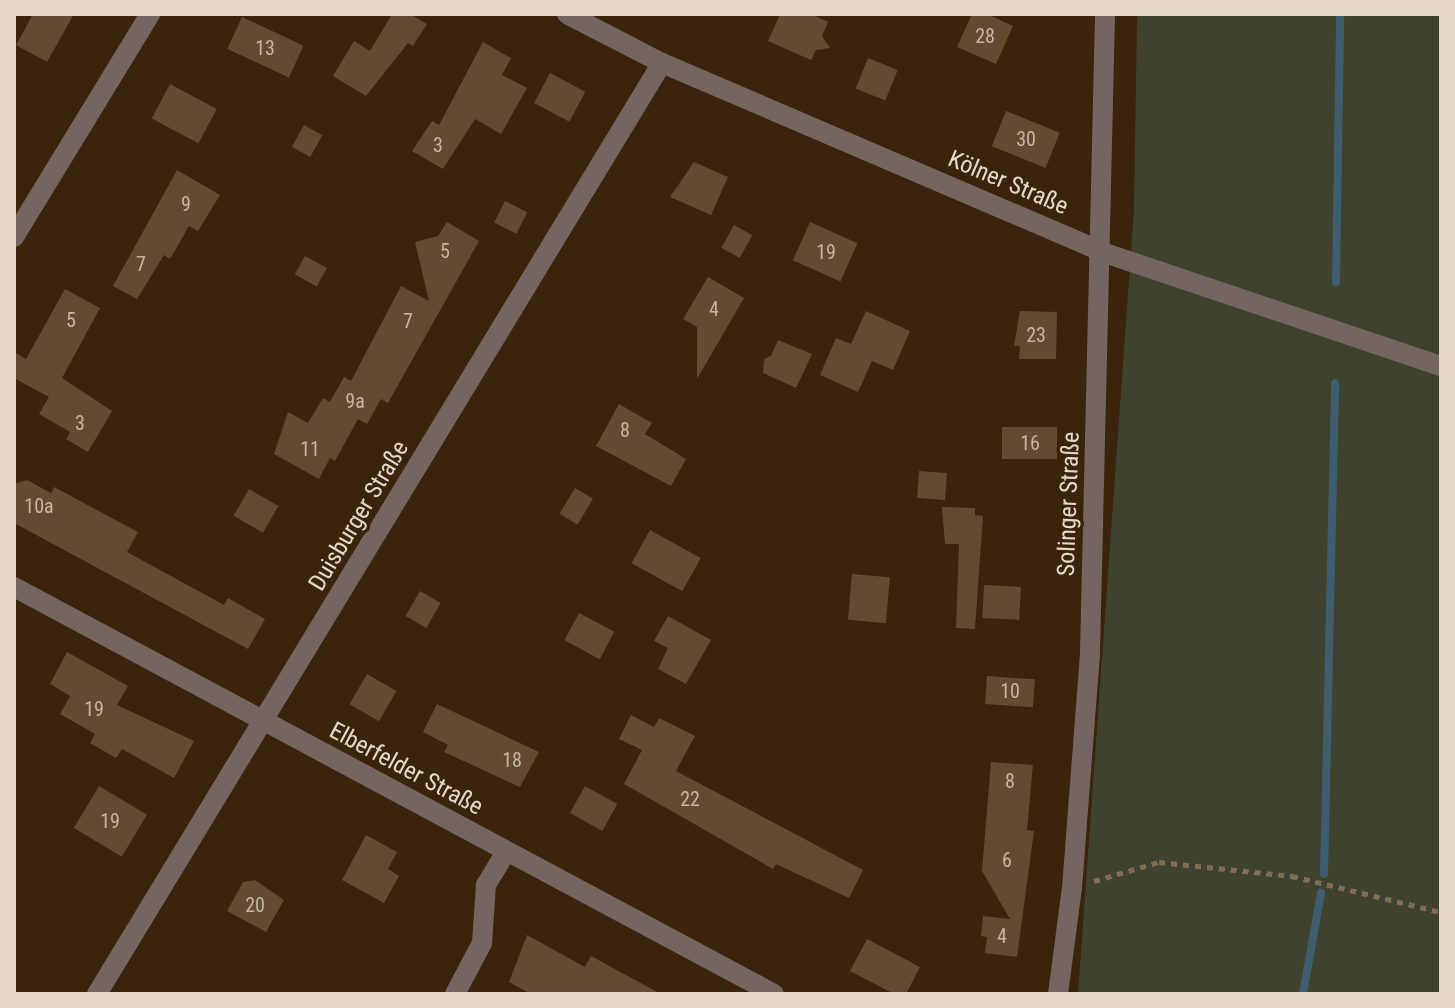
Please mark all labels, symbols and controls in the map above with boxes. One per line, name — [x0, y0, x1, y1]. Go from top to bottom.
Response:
house number: 28 — [975, 24, 995, 48]
house number: 13 — [255, 36, 275, 60]
house number: 30 — [1016, 127, 1036, 151]
house number: 3 — [433, 133, 443, 157]
street label: Kölner Straße — [944, 145, 1072, 221]
house number: 9 — [181, 192, 191, 216]
house number: 5 — [440, 239, 450, 263]
house number: 19 — [816, 240, 836, 264]
house number: 7 — [136, 252, 146, 276]
house number: 4 — [709, 297, 719, 321]
house number: 5 — [66, 308, 76, 332]
house number: 7 — [403, 309, 413, 333]
house number: 23 — [1026, 323, 1046, 347]
house number: 9a — [345, 389, 365, 413]
house number: 3 — [75, 411, 85, 435]
house number: 8 — [620, 418, 630, 442]
house number: 16 — [1020, 431, 1040, 455]
street label: Solinger Straße — [1052, 431, 1086, 577]
street label: Duisburger Straße — [303, 436, 415, 596]
house number: 11 — [300, 437, 320, 461]
house number: 10a — [24, 494, 54, 518]
house number: 10 — [1000, 679, 1020, 703]
house number: 19 — [84, 697, 104, 721]
street label: Elberfelder Straße — [324, 716, 488, 822]
house number: 18 — [502, 748, 522, 772]
house number: 8 — [1005, 769, 1015, 793]
house number: 22 — [680, 787, 700, 811]
house number: 19 — [100, 809, 120, 833]
house number: 6 — [1002, 848, 1012, 872]
house number: 20 — [245, 893, 265, 917]
house number: 4 — [997, 924, 1007, 948]

